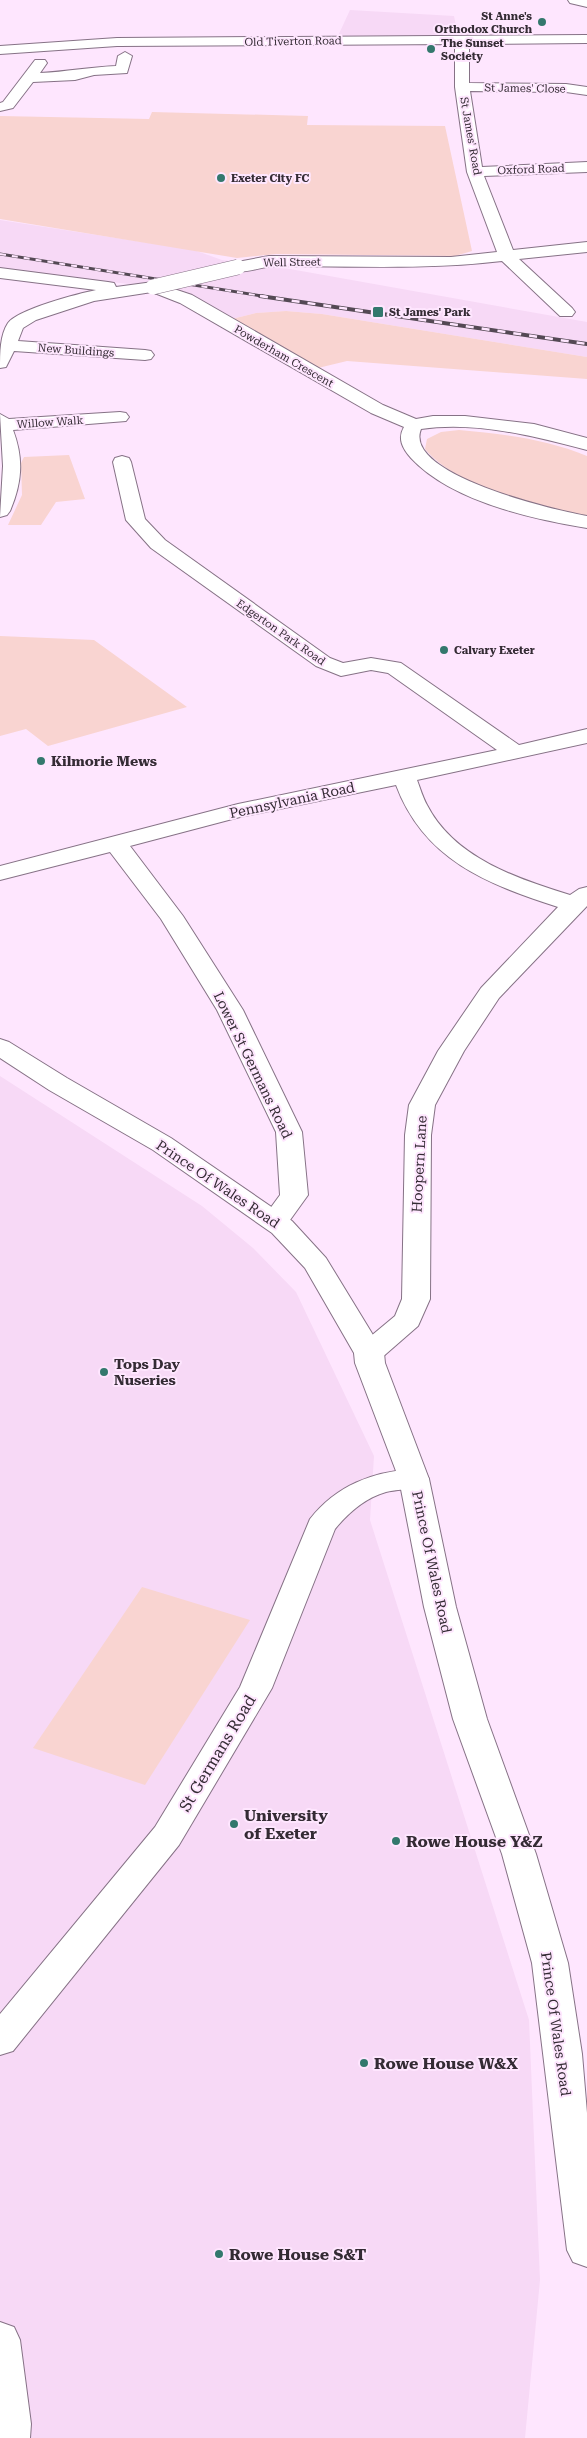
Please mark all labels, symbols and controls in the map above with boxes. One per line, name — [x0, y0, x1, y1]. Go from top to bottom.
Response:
place label: St Anne's Orthodox Church — [435, 10, 533, 36]
marker: St Anne's Orthodox Church — [536, 16, 548, 28]
street label: Old Tiverton Road — [244, 34, 342, 49]
place label: The Sunset Society — [441, 37, 504, 63]
marker: The Sunset Society — [425, 43, 437, 55]
street label: St James' Close — [484, 81, 566, 96]
street label: St James' Road — [457, 96, 484, 176]
street label: Oxford Road — [497, 162, 565, 177]
marker: Exeter City FC — [215, 172, 227, 184]
place label: Exeter City FC — [231, 172, 310, 185]
street label: Well Street — [263, 255, 321, 270]
marker: St James' Park — [371, 305, 385, 319]
place label: St James' Park — [389, 306, 471, 319]
street label: Powderham Crescent — [232, 323, 336, 390]
street label: New Buildings — [37, 341, 115, 360]
street label: Willow Walk — [16, 414, 84, 431]
street label: Edgerton Park Road — [234, 597, 328, 668]
marker: Calvary Exeter — [438, 644, 450, 656]
place label: Calvary Exeter — [454, 644, 535, 657]
place label: Kilmorie Mews — [51, 753, 157, 769]
marker: Kilmorie Mews — [35, 755, 47, 767]
street label: Pennsylvania Road — [228, 779, 356, 821]
street label: Lower St Germans Road — [210, 989, 296, 1141]
street label: Hoopern Lane — [408, 1115, 430, 1213]
street label: Prince Of Wales Road — [153, 1137, 283, 1231]
place label: Tops Day Nuseries — [114, 1356, 180, 1388]
marker: Tops Day Nuseries — [98, 1366, 110, 1378]
street label: Prince Of Wales Road — [409, 1489, 455, 1635]
street label: St Germans Road — [175, 1692, 260, 1815]
place label: University of Exeter — [244, 1806, 328, 1843]
marker: University of Exeter — [228, 1818, 240, 1830]
place label: Rowe House Y&Z — [406, 1832, 543, 1851]
marker: Rowe House Y&Z — [390, 1835, 402, 1847]
street label: Prince Of Wales Road — [538, 1951, 574, 2097]
place label: Rowe House W&X — [374, 2054, 518, 2073]
marker: Rowe House W&X — [358, 2057, 370, 2069]
place label: Rowe House S&T — [229, 2245, 367, 2264]
marker: Rowe House S&T — [213, 2248, 225, 2260]

